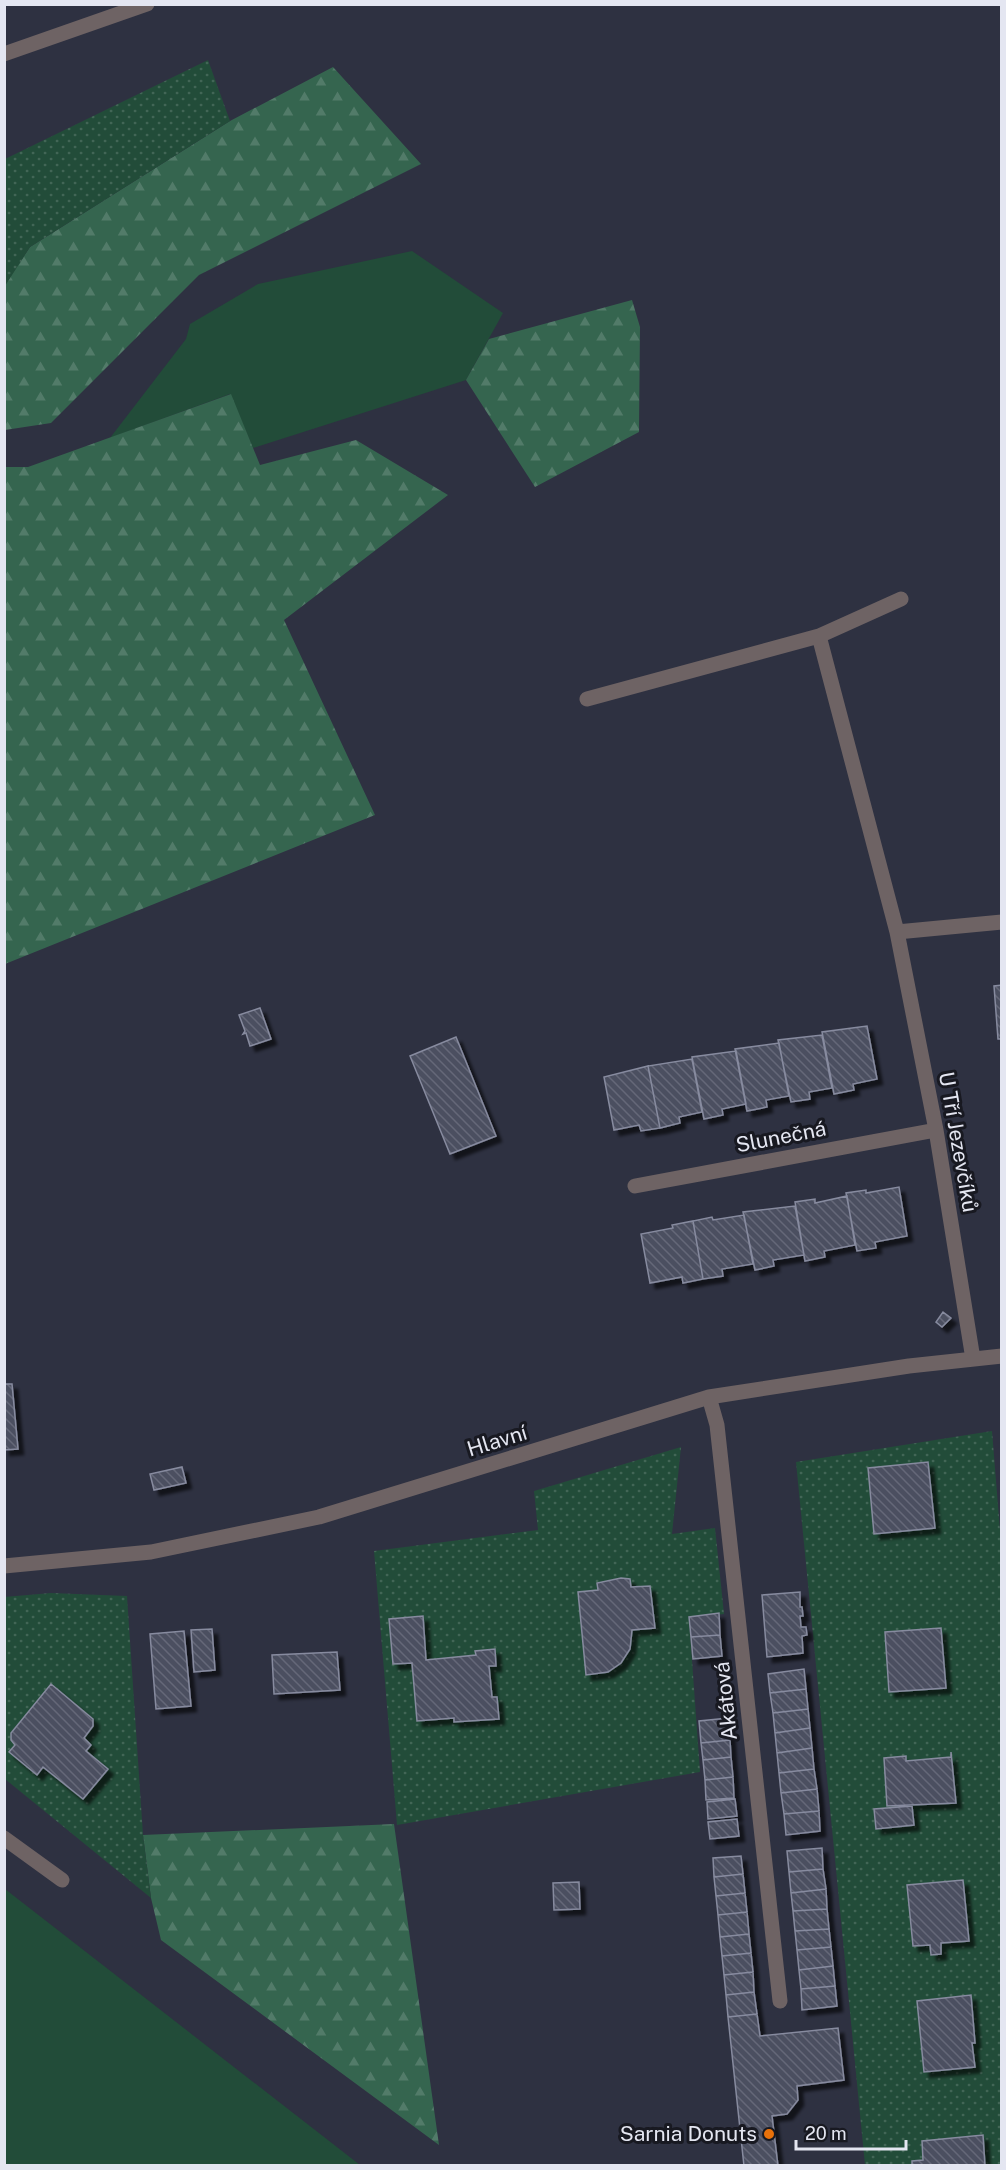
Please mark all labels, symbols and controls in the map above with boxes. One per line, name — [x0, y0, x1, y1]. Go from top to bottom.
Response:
street label: U Tří Jezevčíků — [934, 1070, 983, 1214]
street label: Slunečná — [734, 1116, 828, 1158]
street label: Hlavní — [464, 1419, 531, 1461]
street label: Akátová — [709, 1660, 742, 1742]
scale bar — [796, 2113, 906, 2151]
place label: Sarnia Donuts — [620, 2121, 757, 2146]
text: 20 m — [805, 2123, 847, 2144]
marker: Sarnia Donuts — [762, 2127, 776, 2141]

